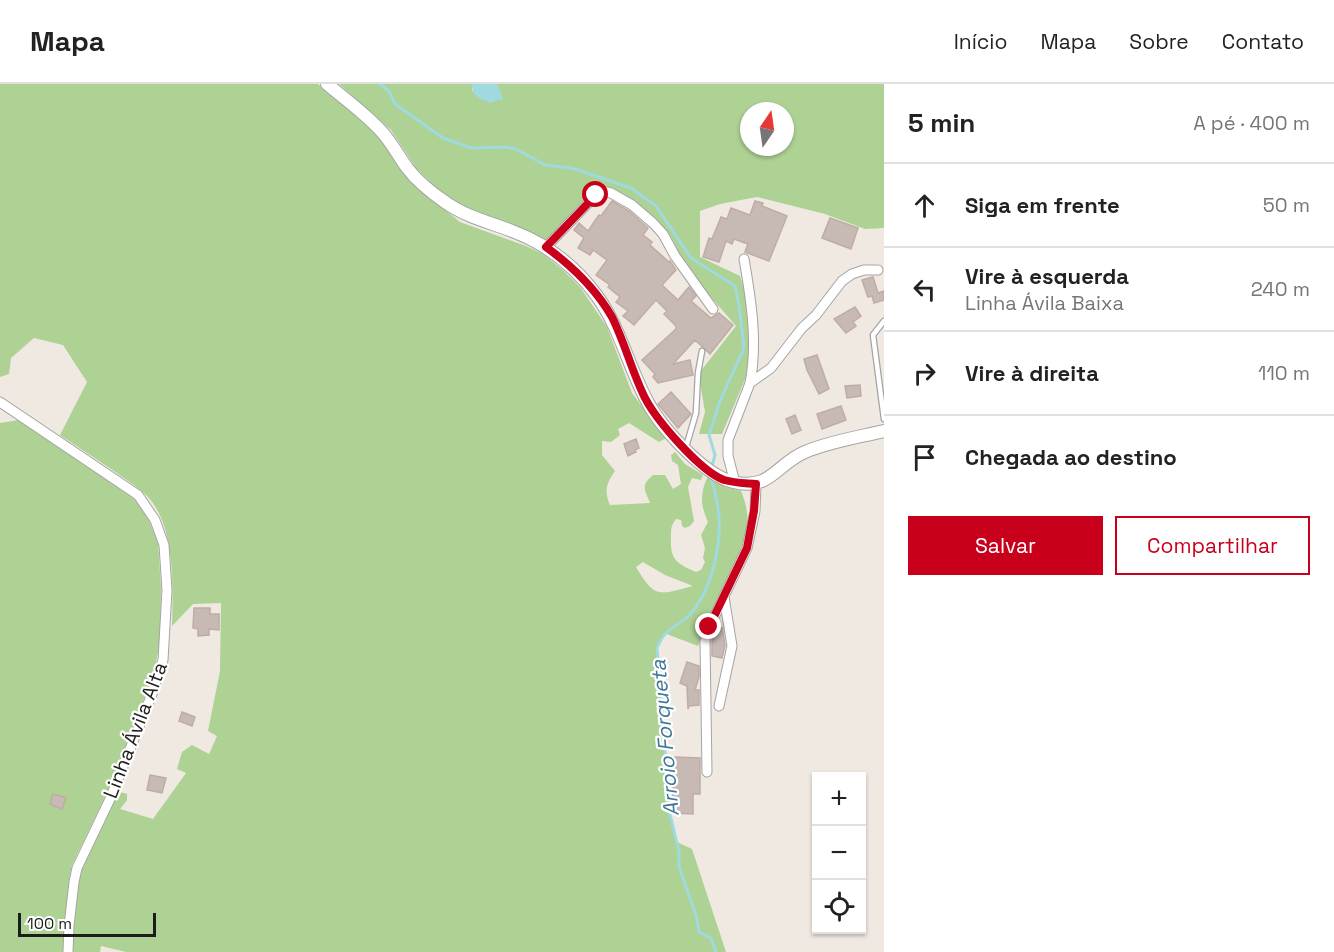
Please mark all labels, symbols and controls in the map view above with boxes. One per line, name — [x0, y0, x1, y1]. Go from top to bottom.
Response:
text: Mapa — [30, 23, 105, 59]
text: Início — [954, 28, 1007, 55]
text: Mapa — [1040, 28, 1096, 55]
text: Sobre — [1129, 28, 1189, 55]
text: Contato — [1222, 28, 1304, 55]
north arrow — [740, 102, 794, 156]
text: 5 min — [908, 106, 975, 140]
text: A pé · 400 m — [1193, 110, 1310, 136]
route start — [582, 181, 608, 207]
icon: ahead — [908, 189, 941, 222]
text: Siga em frente — [965, 191, 1120, 219]
text: 50 m — [1263, 192, 1310, 218]
text: Vire à esquerda — [965, 262, 1129, 290]
icon: left — [908, 273, 941, 306]
text: 240 m — [1251, 276, 1310, 302]
text: Linha Ávila Baixa — [965, 290, 1124, 316]
icon: right — [908, 357, 941, 390]
text: Vire à direita — [965, 359, 1099, 387]
text: 110 m — [1258, 360, 1310, 386]
icon: arrive — [908, 441, 941, 474]
text: Chegada ao destino — [965, 443, 1177, 471]
button: Salvar — [908, 516, 1103, 575]
button: Compartilhar — [1115, 516, 1310, 575]
route end — [695, 613, 721, 639]
street label: Linha Ávila Alta — [97, 658, 173, 802]
water label: Arroio Forqueta — [644, 658, 685, 817]
map controls — [812, 772, 866, 934]
button: + — [812, 772, 866, 826]
button: − — [812, 826, 866, 880]
button: locate — [812, 880, 866, 934]
scale bar — [18, 910, 156, 938]
text: 100 m — [27, 913, 72, 934]

